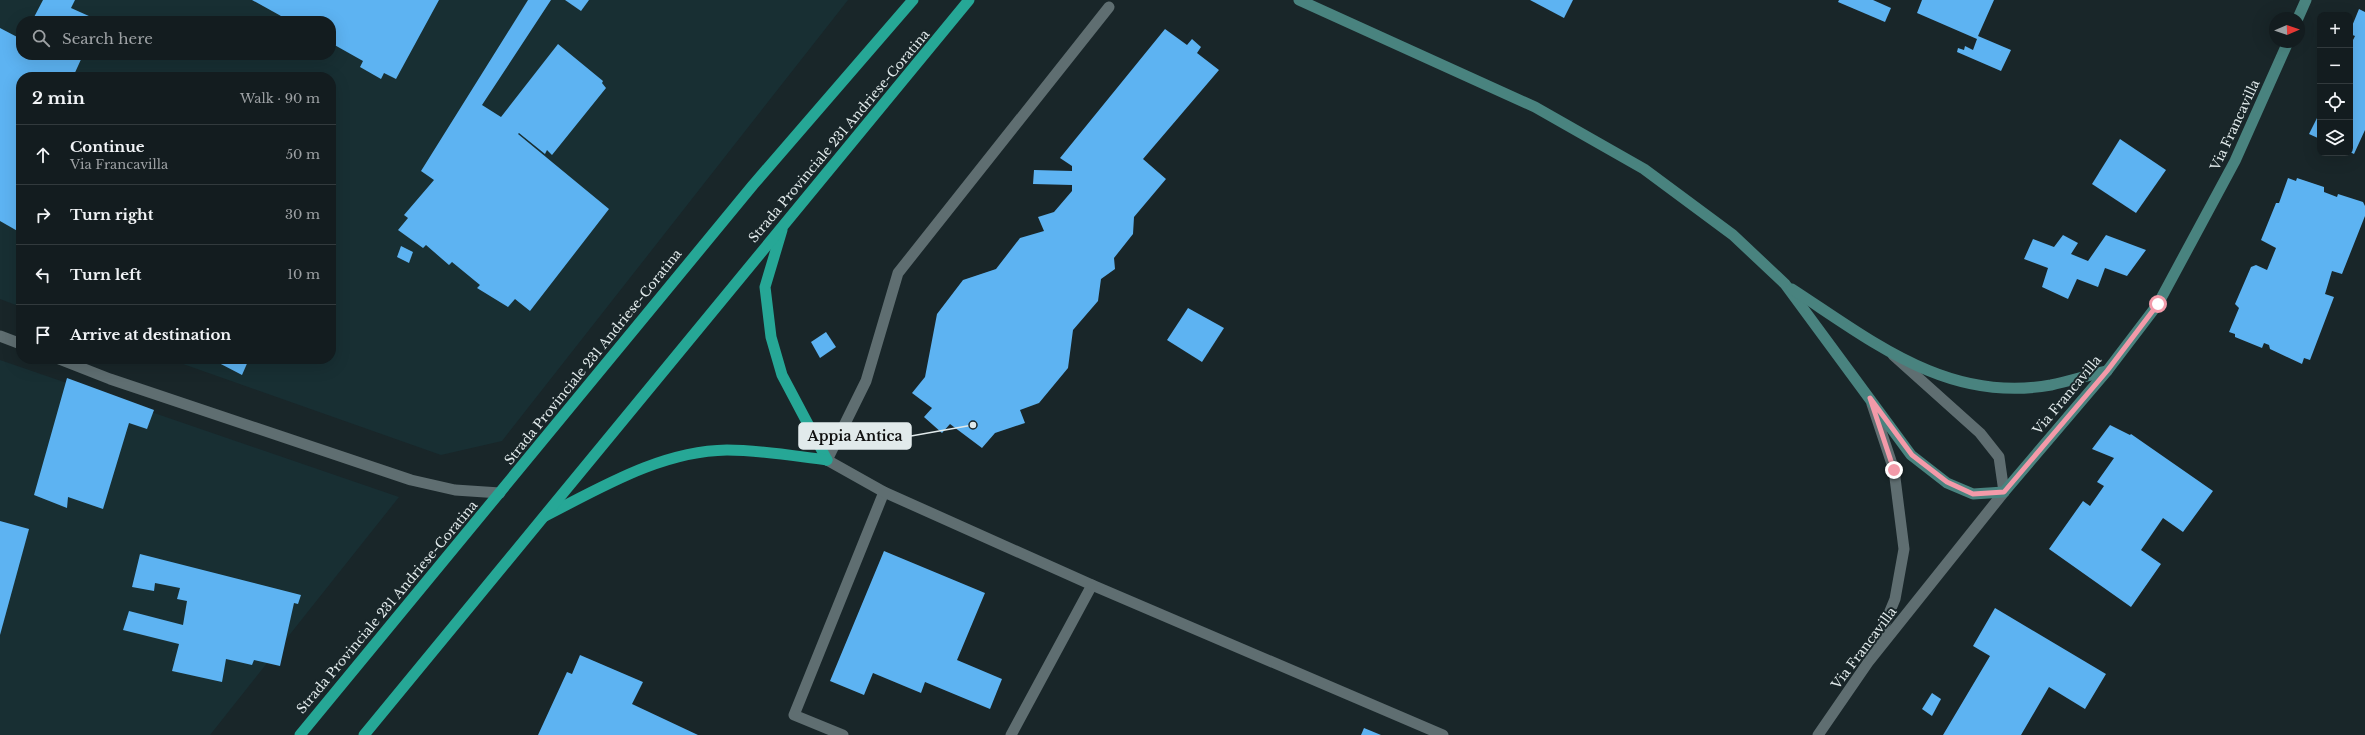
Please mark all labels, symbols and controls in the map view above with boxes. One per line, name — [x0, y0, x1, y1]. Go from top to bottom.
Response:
north arrow — [2269, 12, 2305, 48]
map controls — [2317, 12, 2353, 156]
button: + — [2317, 12, 2353, 48]
search box — [16, 16, 336, 60]
street label: Strada Provinciale 231 Andriese-Coratina — [745, 25, 934, 246]
icon: search — [30, 27, 52, 49]
text: Search here — [62, 29, 153, 48]
button: − — [2317, 48, 2353, 84]
street label: Via Francavilla — [2206, 76, 2264, 174]
button: locate — [2317, 84, 2353, 120]
text: 2 min — [32, 88, 85, 109]
text: Walk · 90 m — [240, 90, 320, 107]
button: layers — [2317, 120, 2353, 156]
text: Continue — [70, 137, 145, 156]
icon: ahead — [32, 144, 54, 166]
text: 50 m — [286, 146, 320, 163]
text: Via Francavilla — [70, 156, 168, 173]
icon: right — [32, 204, 54, 226]
text: Turn right — [70, 205, 153, 224]
text: 30 m — [285, 206, 320, 223]
street label: Strada Provinciale 231 Andriese-Coratina — [501, 245, 686, 468]
icon: left — [32, 264, 54, 286]
text: Turn left — [70, 265, 141, 284]
text: 10 m — [287, 266, 320, 283]
route start — [2149, 295, 2167, 313]
icon: arrive — [32, 324, 54, 346]
text: Arrive at destination — [70, 325, 231, 344]
street label: Via Francavilla — [2028, 351, 2106, 439]
callout: Appia Antica — [799, 423, 911, 449]
text: Appia Antica — [807, 427, 902, 445]
route end — [1885, 461, 1903, 479]
street label: Strada Provinciale 231 Andriese-Coratina — [293, 496, 482, 717]
street label: Via Francavilla — [1827, 603, 1901, 693]

